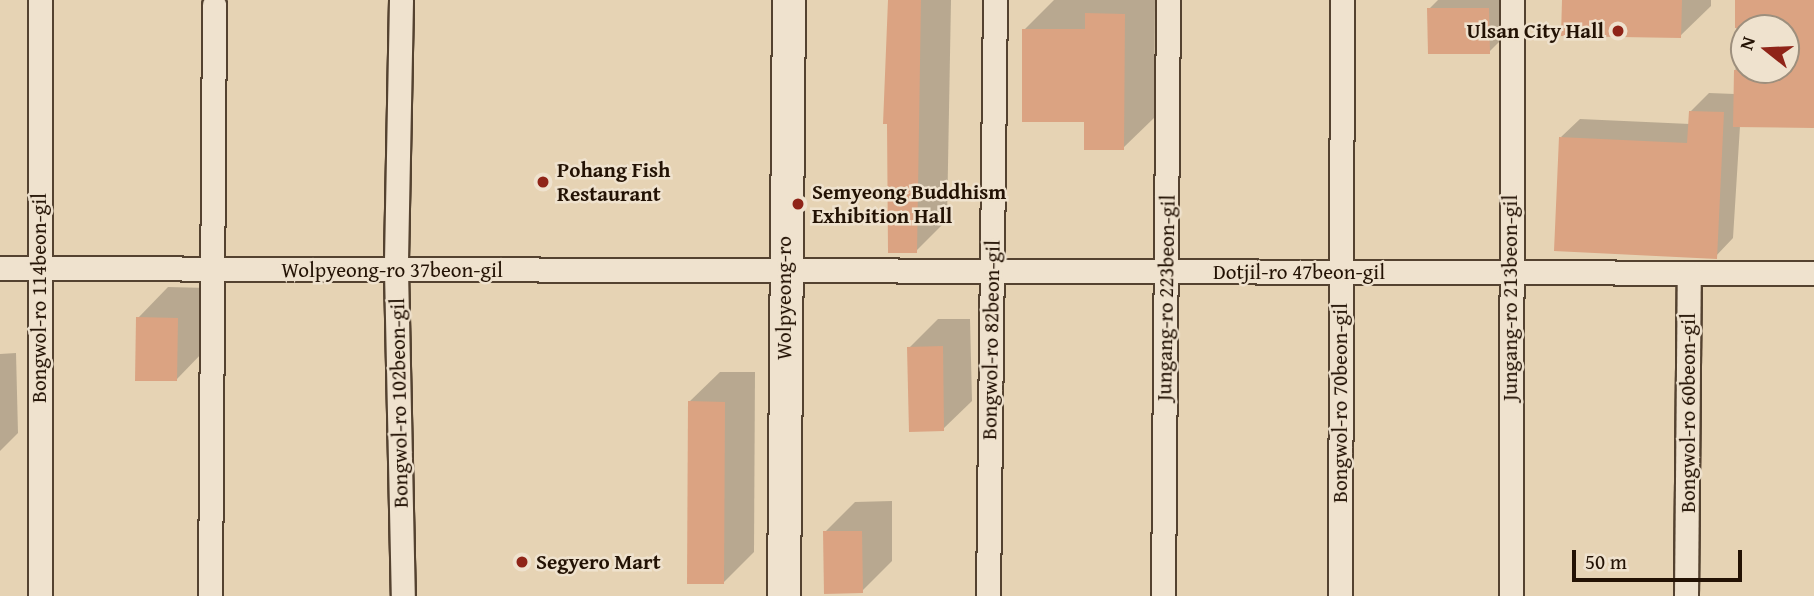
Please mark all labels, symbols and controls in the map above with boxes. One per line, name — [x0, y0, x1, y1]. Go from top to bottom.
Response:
north arrow — [1730, 14, 1800, 84]
place label: Ulsan City Hall — [1466, 18, 1604, 44]
marker: Ulsan City Hall — [1610, 23, 1626, 39]
text: N — [1732, 33, 1762, 54]
place label: Pohang Fish Restaurant — [557, 157, 670, 207]
marker: Pohang Fish Restaurant — [535, 174, 551, 190]
place label: Semyeong Buddhism Exhibition Hall — [812, 179, 1006, 229]
street label: Bongwol-ro 114beon-gil — [26, 193, 52, 403]
street label: Jungang-ro 223beon-gil — [1152, 195, 1180, 401]
street label: Jungang-ro 213beon-gil — [1497, 195, 1523, 401]
marker: Semyeong Buddhism Exhibition Hall — [790, 196, 806, 212]
street label: Wolpyeong-ro — [771, 236, 797, 360]
street label: Bongwol-ro 82beon-gil — [977, 240, 1005, 440]
street label: Wolpyeong-ro 37beon-gil — [281, 257, 503, 283]
street label: Dotjil-ro 47beon-gil — [1213, 259, 1385, 285]
street label: Bongwol-ro 102beon-gil — [385, 298, 413, 508]
street label: Bongwol-ro 70beon-gil — [1327, 303, 1353, 503]
street label: Bongwol-ro 60beon-gil — [1675, 313, 1701, 513]
scale bar — [1576, 536, 1746, 580]
text: 50 m — [1585, 546, 1627, 577]
place label: Segyero Mart — [536, 549, 661, 575]
marker: Segyero Mart — [514, 554, 530, 570]

